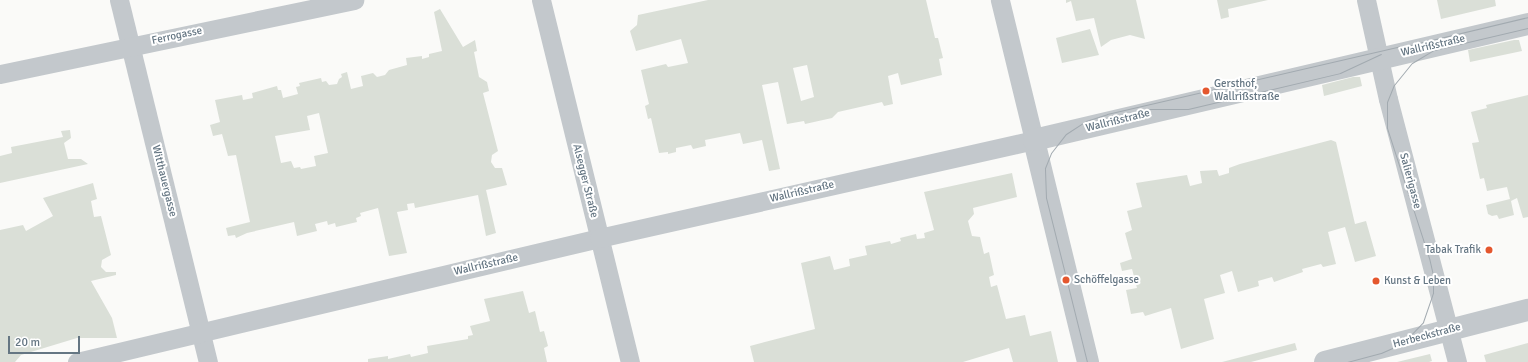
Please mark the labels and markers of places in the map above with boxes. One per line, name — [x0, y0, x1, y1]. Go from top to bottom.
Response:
place label: Gersthof, Wallrißstraße — [1214, 78, 1280, 104]
marker: Gersthof, Wallrißstraße — [1201, 86, 1211, 96]
place label: Tabak Trafik — [1425, 243, 1481, 257]
marker: Tabak Trafik — [1484, 245, 1494, 255]
place label: Schöffelgasse — [1074, 273, 1139, 287]
place label: Kunst & Leben — [1384, 274, 1451, 288]
marker: Schöffelgasse — [1061, 275, 1071, 285]
marker: Kunst & Leben — [1371, 276, 1381, 286]

